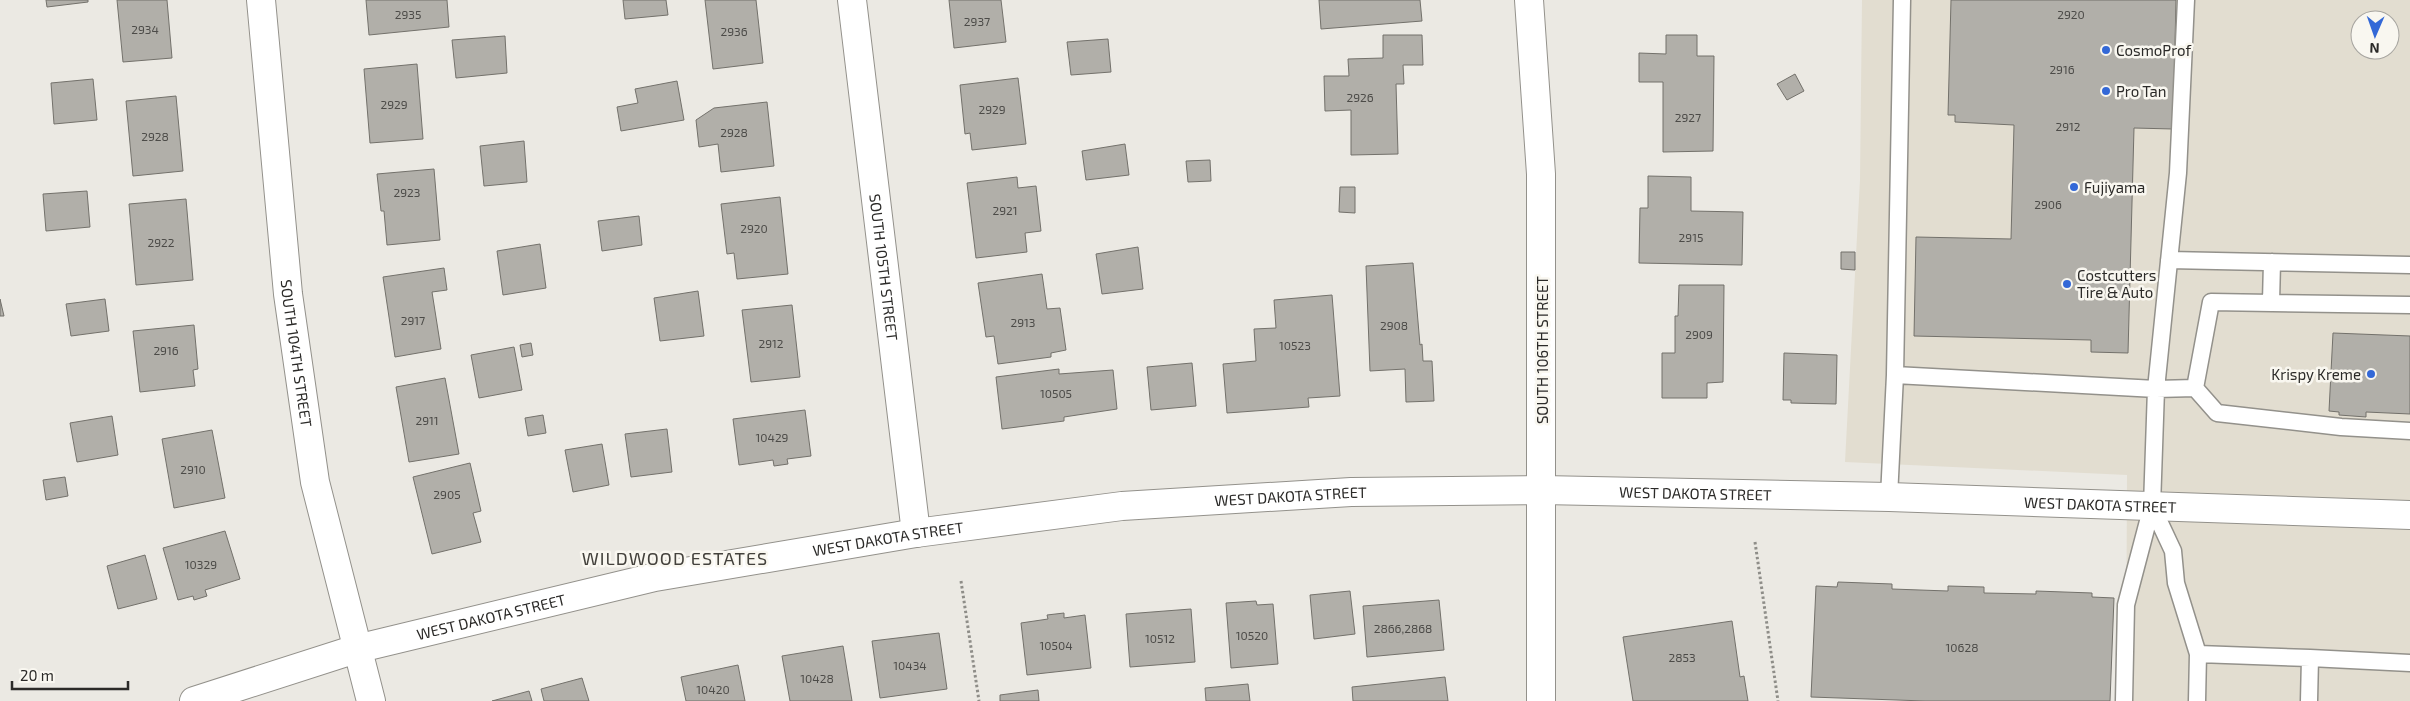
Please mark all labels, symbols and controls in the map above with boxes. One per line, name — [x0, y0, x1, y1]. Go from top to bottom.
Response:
house number: 2935 — [395, 7, 421, 21]
house number: 2920 — [2057, 7, 2085, 21]
north arrow — [2350, 10, 2400, 60]
house number: 2937 — [964, 14, 990, 28]
house number: 2934 — [131, 22, 159, 36]
house number: 2936 — [720, 24, 748, 38]
text: N — [2369, 40, 2380, 57]
place label: CosmoProf — [2116, 41, 2192, 59]
marker: CosmoProf — [2100, 44, 2112, 56]
house number: 2916 — [2049, 62, 2075, 76]
place label: Pro Tan — [2116, 82, 2166, 100]
marker: Pro Tan — [2100, 85, 2112, 97]
house number: 2926 — [1346, 90, 1374, 104]
house number: 2929 — [380, 97, 408, 111]
house number: 2929 — [978, 102, 1006, 116]
house number: 2927 — [1675, 110, 1701, 124]
house number: 2912 — [2055, 119, 2081, 133]
house number: 2928 — [720, 125, 748, 139]
house number: 2928 — [141, 129, 169, 143]
place label: Fujiyama — [2084, 178, 2145, 197]
marker: Fujiyama — [2068, 181, 2080, 193]
house number: 2923 — [393, 185, 421, 199]
street label: SOUTH 105TH STREET — [866, 193, 902, 342]
house number: 2906 — [2034, 197, 2062, 211]
house number: 2921 — [992, 203, 1018, 217]
house number: 2920 — [740, 221, 768, 235]
house number: 2915 — [1679, 230, 1703, 244]
house number: 2922 — [147, 235, 175, 249]
place label: Costcutters Tire & Auto — [2077, 266, 2156, 301]
street label: SOUTH 106TH STREET — [1533, 276, 1551, 424]
marker: Costcutters Tire & Auto — [2061, 278, 2073, 290]
street label: SOUTH 104TH STREET — [278, 279, 316, 428]
house number: 2917 — [401, 313, 425, 327]
house number: 2913 — [1010, 315, 1036, 329]
house number: 2908 — [1380, 318, 1408, 332]
house number: 2909 — [1685, 327, 1713, 341]
house number: 2912 — [758, 336, 784, 350]
house number: 10523 — [1279, 338, 1311, 352]
house number: 2916 — [153, 343, 179, 357]
place label: Krispy Kreme — [2271, 365, 2361, 383]
marker: Krispy Kreme — [2365, 368, 2377, 380]
house number: 10505 — [1040, 386, 1072, 400]
house number: 2911 — [415, 413, 439, 427]
house number: 10429 — [755, 430, 789, 444]
house number: 2910 — [180, 462, 206, 476]
street label: WEST DAKOTA STREET — [1214, 483, 1367, 509]
street label: WEST DAKOTA STREET — [1619, 483, 1772, 504]
house number: 2905 — [433, 487, 461, 501]
street label: WEST DAKOTA STREET — [2024, 493, 2177, 516]
street label: WEST DAKOTA STREET — [811, 518, 965, 559]
district label: WILDWOOD ESTATES — [582, 547, 768, 569]
house number: 10329 — [185, 557, 217, 571]
street label: WEST DAKOTA STREET — [415, 590, 568, 643]
house number: 2866,2868 — [1374, 621, 1432, 635]
house number: 10520 — [1236, 628, 1268, 642]
house number: 10512 — [1145, 631, 1175, 645]
house number: 10504 — [1039, 638, 1073, 652]
house number: 10628 — [1946, 640, 1978, 654]
house number: 2853 — [1668, 650, 1696, 664]
scale bar — [12, 658, 129, 690]
house number: 10434 — [893, 658, 927, 672]
text: 20 m — [20, 666, 54, 684]
house number: 10428 — [800, 671, 834, 685]
house number: 10420 — [696, 682, 730, 696]

